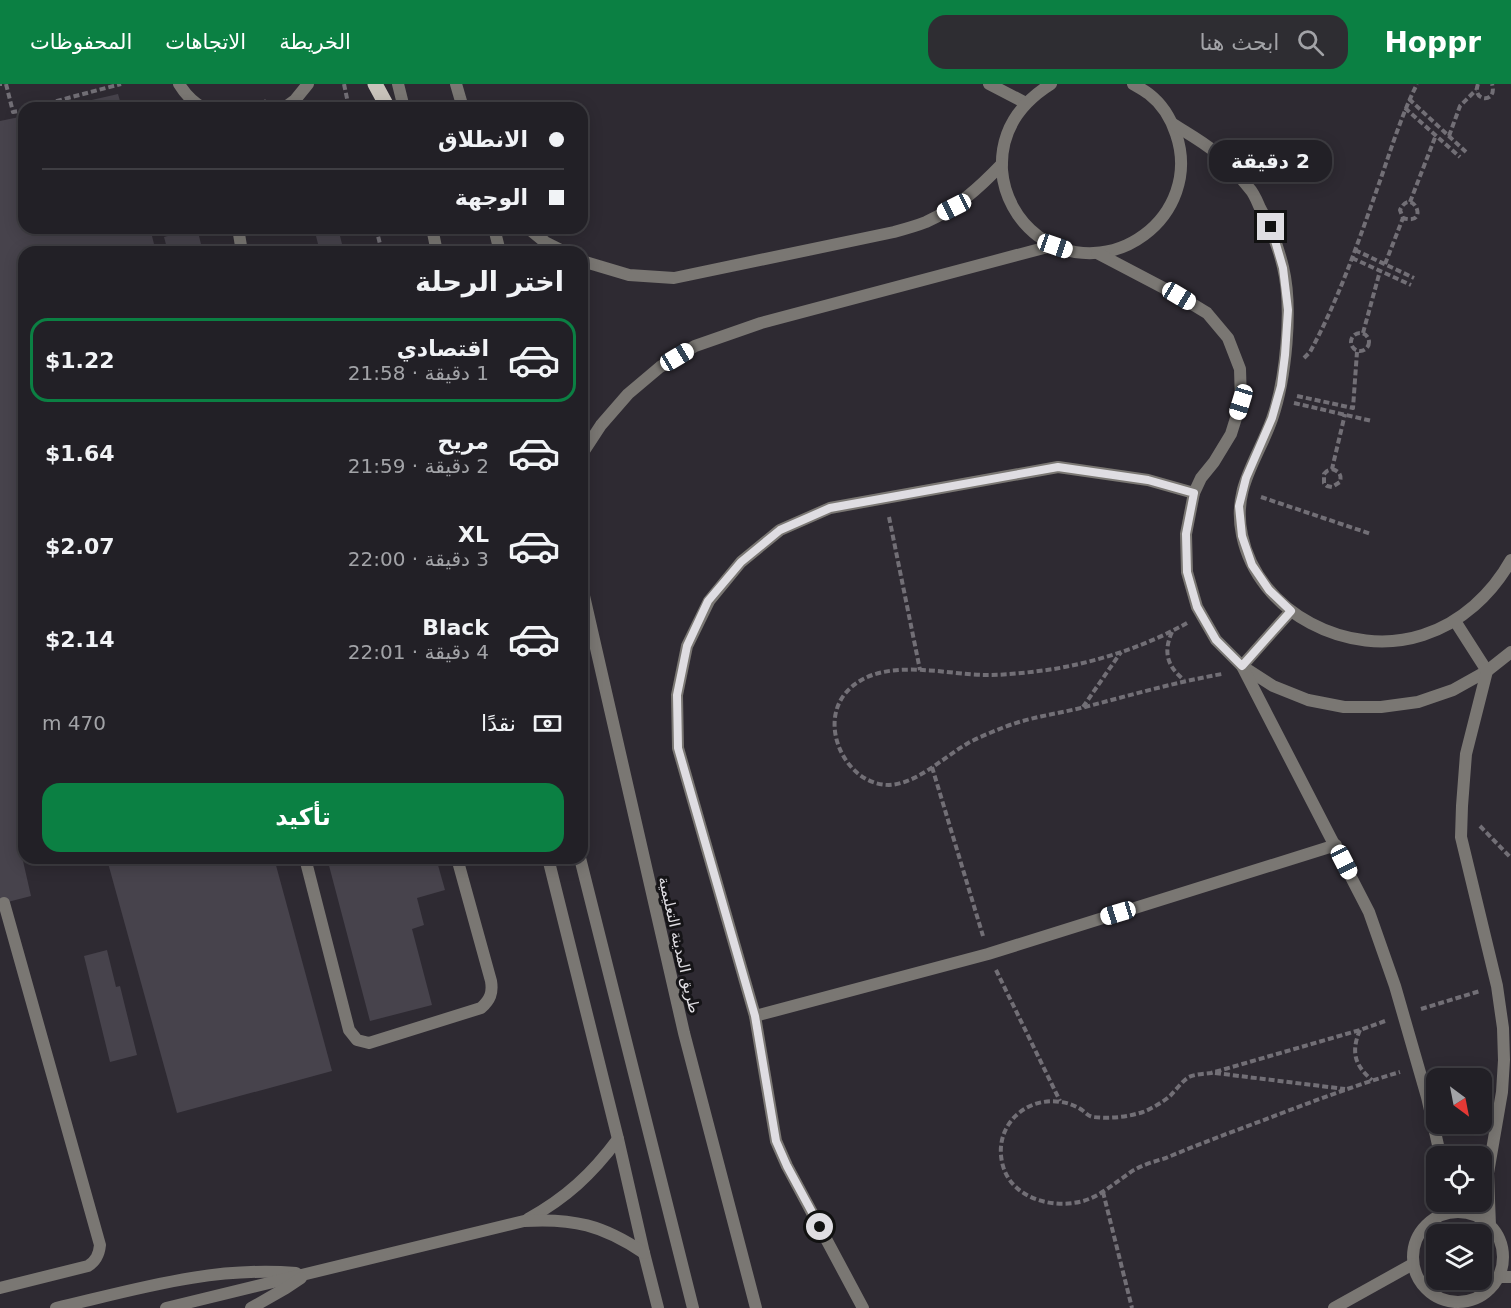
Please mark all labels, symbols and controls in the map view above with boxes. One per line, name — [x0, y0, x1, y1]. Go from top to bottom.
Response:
search box — [928, 15, 1348, 69]
icon: search — [1294, 26, 1327, 59]
text: Hoppr — [1384, 26, 1481, 59]
text: المحفوظات — [30, 30, 132, 54]
text: الاتجاهات — [165, 30, 246, 54]
text: الخريطة — [279, 30, 351, 54]
text: ابحث هنا — [1199, 30, 1279, 55]
text: الانطلاق — [438, 127, 528, 152]
callout: 2 دقيقة — [1210, 140, 1332, 182]
text: 2 دقيقة — [1231, 149, 1310, 173]
text: الوجهة — [455, 185, 528, 210]
car — [934, 191, 974, 223]
route end — [1257, 213, 1284, 240]
car — [1035, 232, 1075, 260]
text: اختر الرحلة — [415, 266, 564, 297]
car — [1159, 279, 1199, 313]
icon: car — [507, 333, 561, 387]
text: اقتصادي — [397, 336, 489, 361]
car — [657, 340, 697, 374]
text: $1.22 — [45, 348, 115, 373]
text: 1 دقيقة · 21:58 — [348, 361, 489, 385]
car — [1227, 382, 1255, 422]
icon: car — [507, 426, 561, 480]
text: مريح — [438, 429, 489, 454]
text: $1.64 — [45, 441, 115, 466]
text: 2 دقيقة · 21:59 — [348, 454, 489, 478]
icon: car — [507, 519, 561, 573]
text: XL — [458, 522, 489, 547]
text: $2.07 — [45, 534, 115, 559]
text: 3 دقيقة · 22:00 — [348, 547, 489, 571]
icon: car — [507, 612, 561, 666]
text: Black — [422, 615, 489, 640]
text: $2.14 — [45, 627, 115, 652]
text: 4 دقيقة · 22:01 — [348, 640, 489, 664]
icon: cash — [531, 707, 564, 740]
text: 470 m — [42, 711, 106, 735]
text: نقدًا — [481, 711, 516, 736]
button: تأكيد — [42, 783, 564, 852]
car — [1328, 842, 1360, 882]
street label: طريق المدينة التعليمية — [655, 875, 703, 1015]
car — [1098, 899, 1138, 927]
north arrow — [1426, 1068, 1492, 1134]
map controls — [1426, 1068, 1492, 1290]
button: locate — [1426, 1146, 1492, 1212]
route start — [806, 1213, 833, 1240]
button: layers — [1426, 1224, 1492, 1290]

